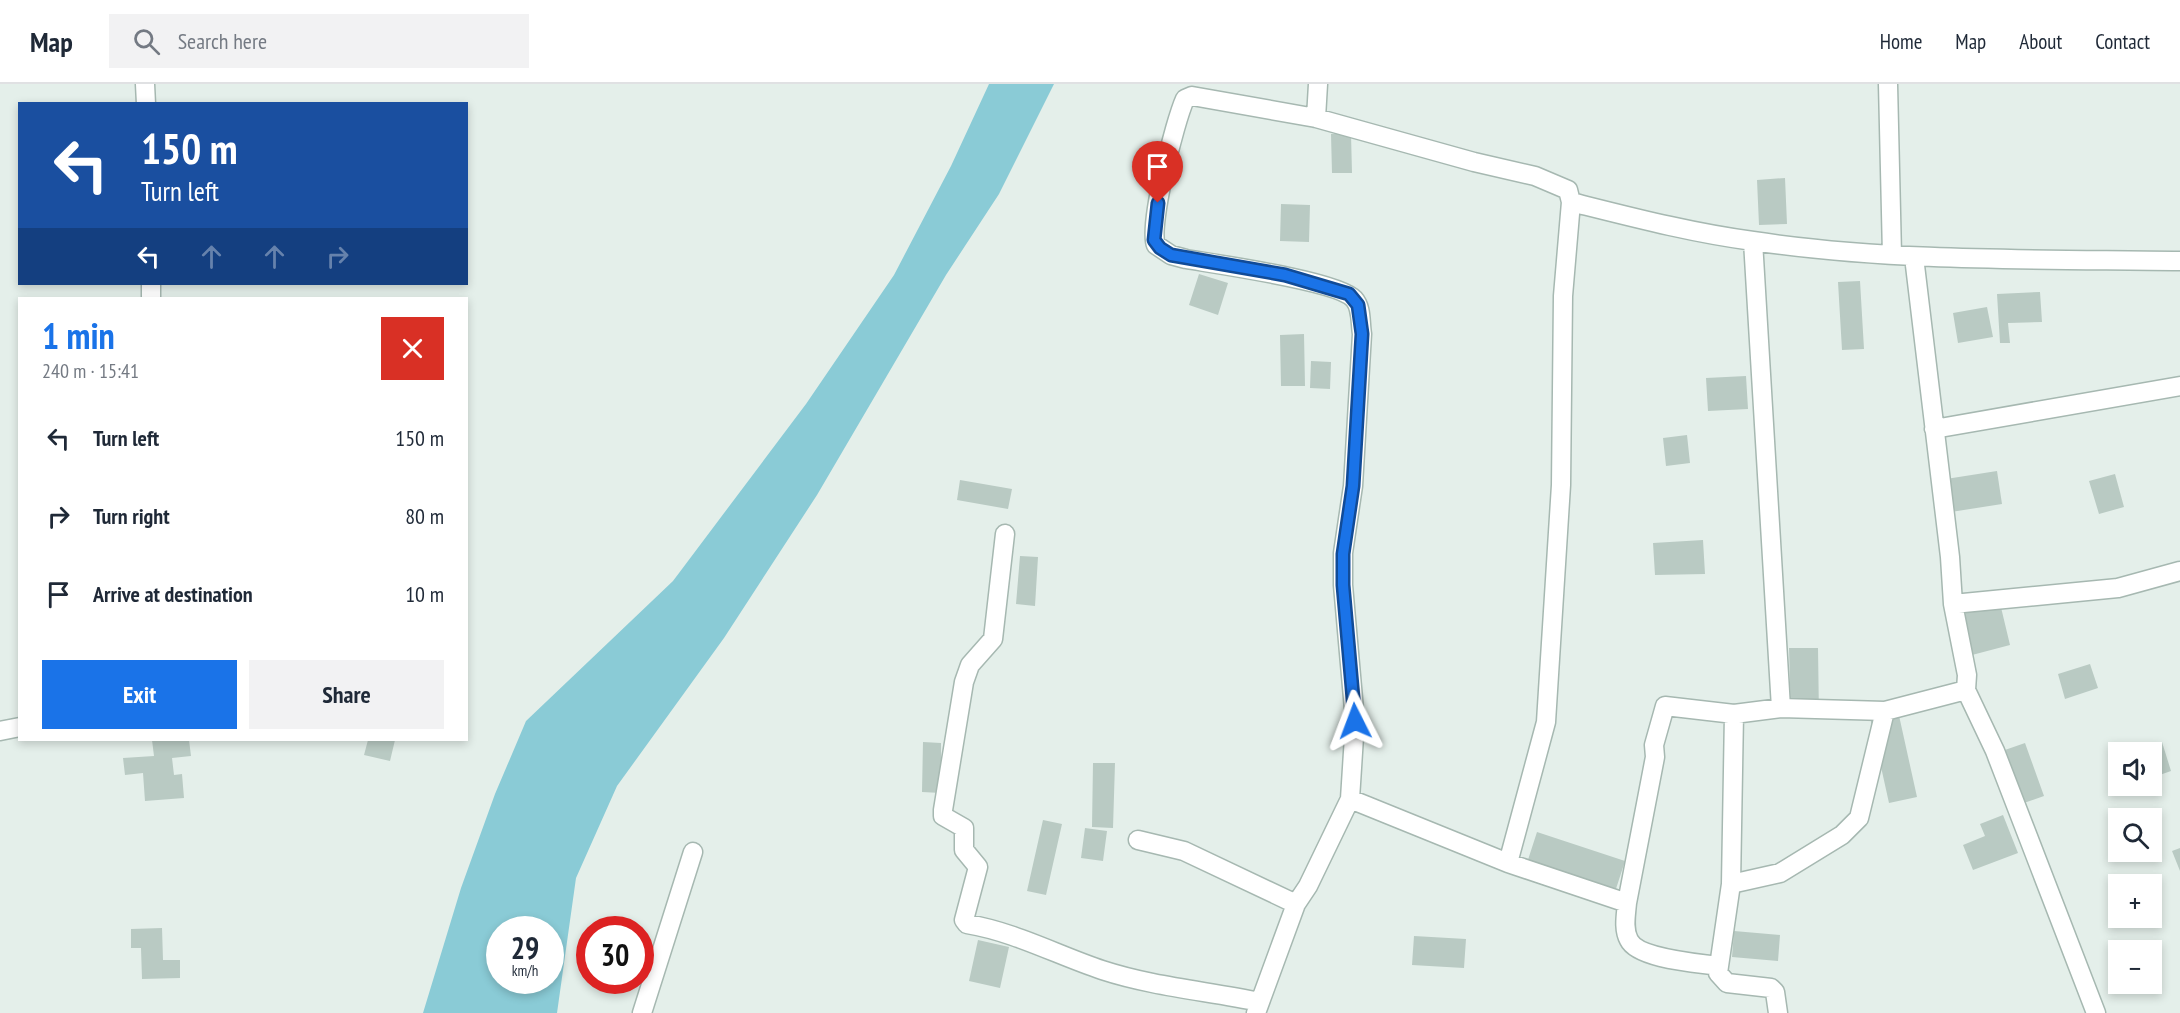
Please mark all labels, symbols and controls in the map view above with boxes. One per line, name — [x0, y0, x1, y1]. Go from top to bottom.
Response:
search box — [109, 14, 529, 68]
text: Map — [30, 23, 73, 60]
icon: search — [130, 25, 163, 58]
text: Search here — [178, 27, 267, 55]
text: Home — [1880, 28, 1922, 55]
text: Map — [1955, 28, 1986, 55]
text: About — [2019, 28, 2062, 55]
text: Contact — [2095, 28, 2150, 55]
text: 150 m — [141, 121, 238, 176]
icon: left — [42, 126, 120, 204]
pin — [1132, 141, 1183, 203]
icon: arrive — [1141, 150, 1174, 183]
text: Turn left — [141, 174, 219, 208]
icon: left — [132, 240, 165, 273]
icon: ahead — [195, 240, 228, 273]
icon: ahead — [258, 240, 291, 273]
icon: right — [321, 240, 354, 273]
text: 1 min — [42, 312, 115, 359]
button: close — [381, 317, 444, 380]
text: 240 m · 15:41 — [42, 358, 139, 384]
icon: left — [42, 422, 75, 455]
text: Turn left — [93, 424, 159, 452]
text: 150 m — [395, 424, 444, 452]
icon: right — [42, 500, 75, 533]
text: Turn right — [93, 502, 170, 530]
text: 80 m — [405, 502, 444, 530]
icon: arrive — [42, 578, 75, 611]
text: Arrive at destination — [93, 580, 253, 608]
text: 10 m — [405, 580, 444, 608]
button: Exit — [42, 660, 237, 729]
button: Share — [249, 660, 444, 729]
position arrow — [1323, 689, 1387, 753]
map controls — [2108, 742, 2162, 994]
button: sound — [2108, 742, 2162, 796]
button: search — [2108, 808, 2162, 862]
button: + — [2108, 874, 2162, 928]
speed limit sign: 30 — [576, 916, 654, 994]
text: 29 — [511, 928, 539, 967]
button: − — [2108, 940, 2162, 994]
text: km/h — [512, 961, 538, 980]

